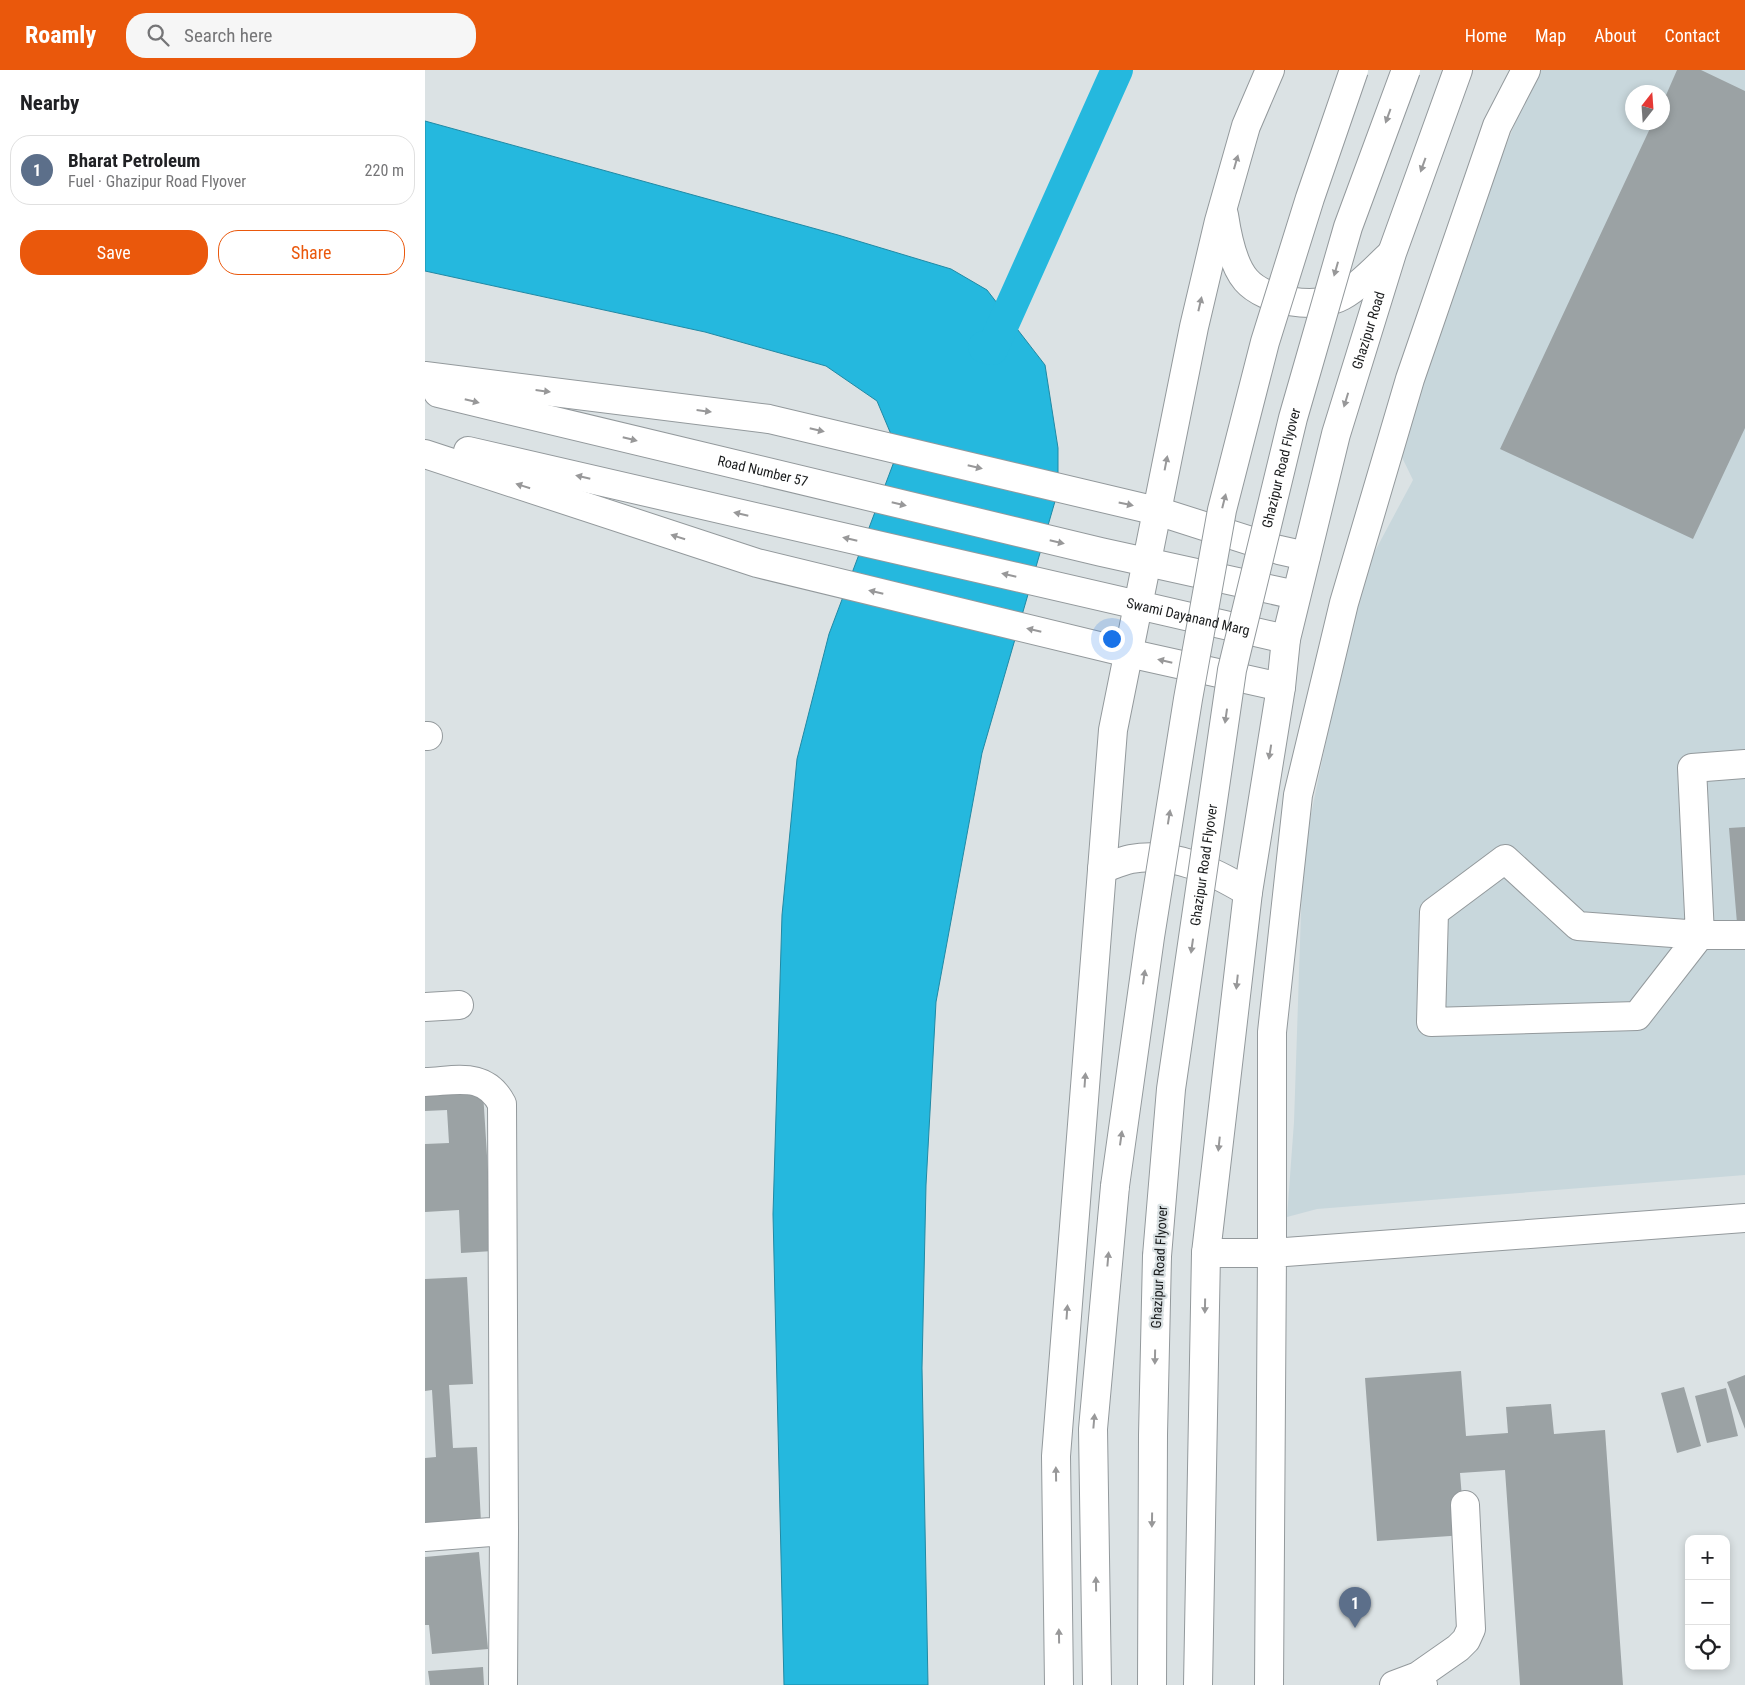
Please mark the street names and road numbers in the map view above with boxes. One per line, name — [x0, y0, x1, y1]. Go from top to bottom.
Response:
street label: Ghazipur Road — [1349, 289, 1388, 371]
street label: Ghazipur Road Flyover — [1259, 406, 1304, 530]
street label: Road Number 57 — [716, 452, 810, 489]
street label: Swami Dayanand Marg — [1125, 595, 1251, 638]
street label: Ghazipur Road Flyover — [1187, 803, 1220, 927]
street label: Ghazipur Road Flyover — [1148, 1205, 1170, 1329]

